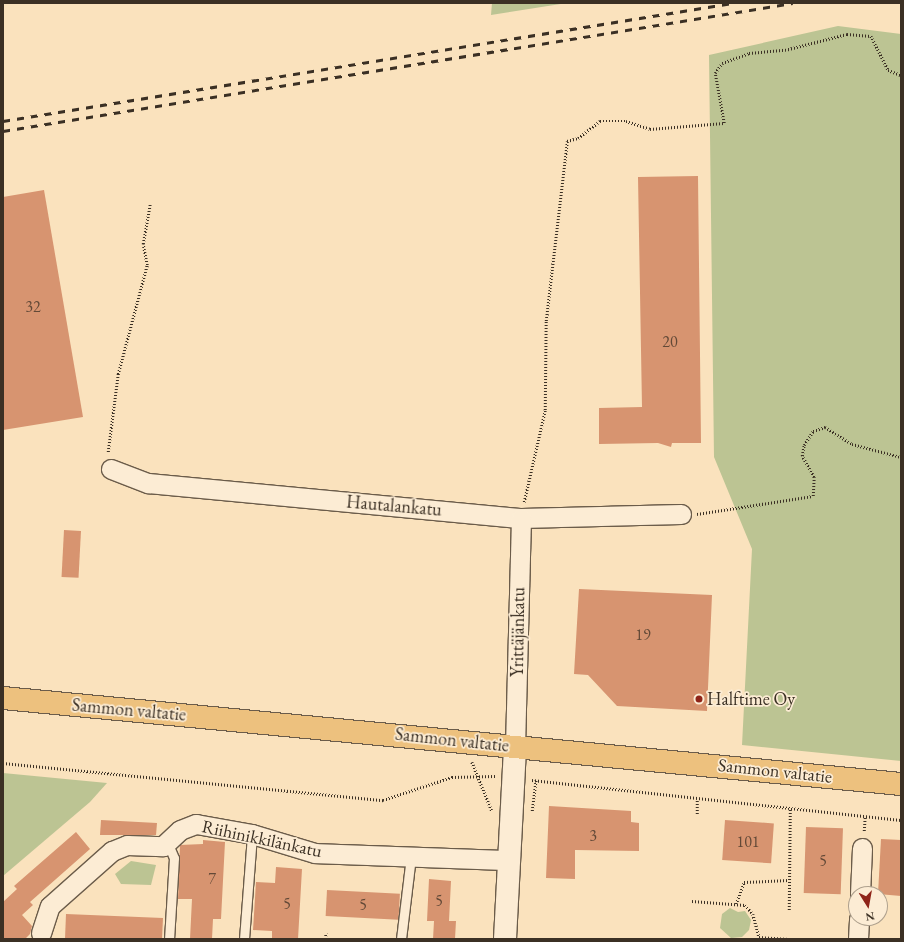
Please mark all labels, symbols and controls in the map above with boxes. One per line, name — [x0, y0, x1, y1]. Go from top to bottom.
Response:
house number: 32 — [25, 297, 41, 317]
house number: 20 — [662, 332, 678, 352]
street label: Hautalankatu — [345, 491, 443, 521]
street label: Yrittäjänkatu — [506, 587, 530, 677]
house number: 19 — [635, 625, 651, 645]
place label: Halftime Oy — [707, 688, 795, 710]
street label: Sammon valtatie — [71, 694, 187, 726]
marker: Halftime Oy — [694, 694, 704, 704]
street label: Sammon valtatie — [394, 723, 510, 757]
street label: Sammon valtatie — [717, 754, 833, 788]
street label: Riihinikkilänkatu — [200, 816, 324, 862]
house number: 3 — [589, 826, 597, 846]
house number: 101 — [736, 832, 760, 852]
house number: 5 — [819, 851, 827, 871]
house number: 7 — [208, 869, 216, 889]
north arrow — [848, 886, 888, 926]
house number: 5 — [435, 891, 443, 911]
house number: 5 — [283, 894, 291, 914]
house number: 5 — [359, 895, 367, 915]
text: N — [864, 909, 876, 925]

